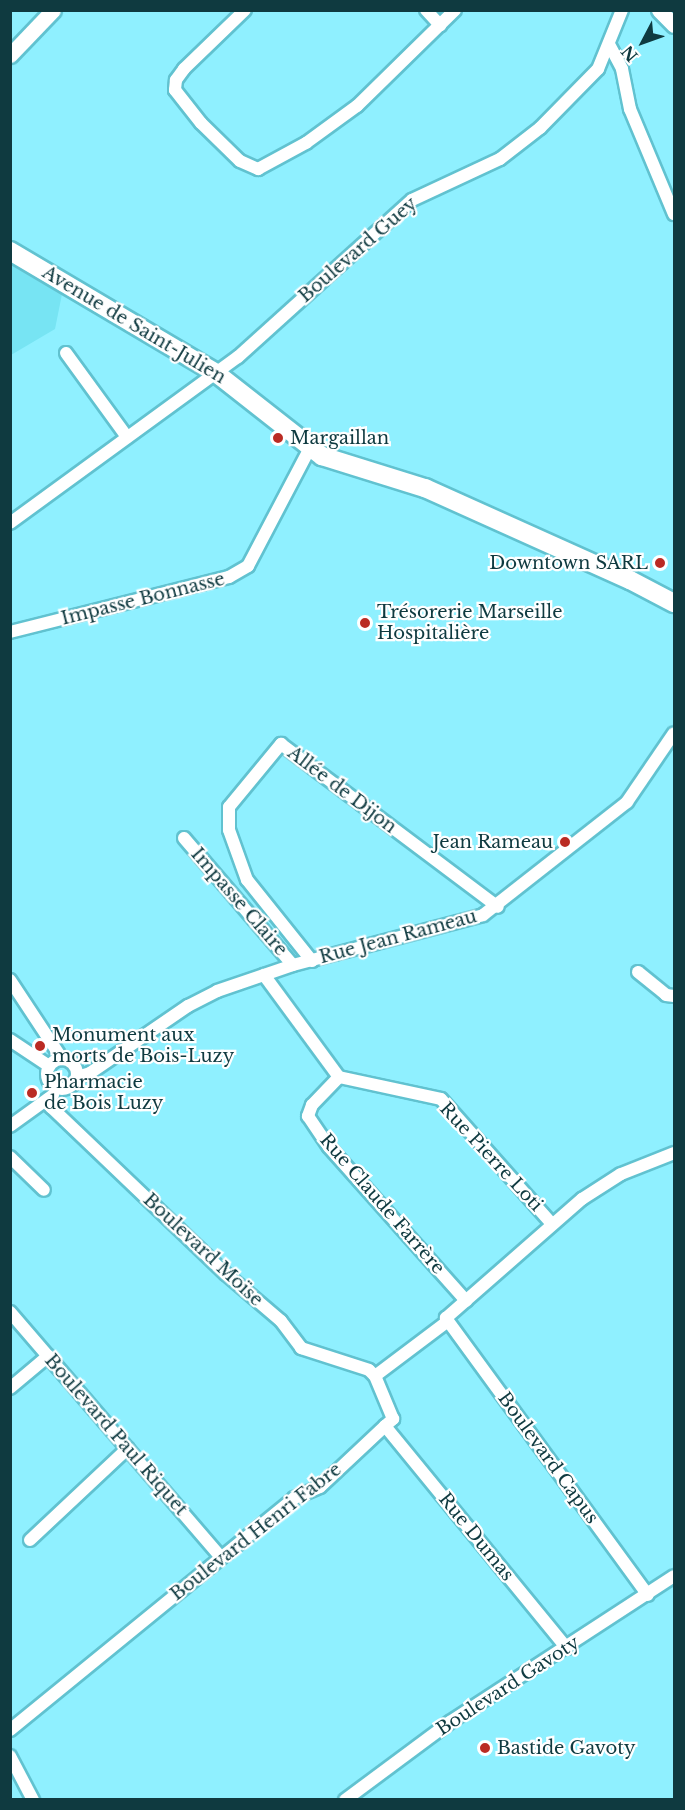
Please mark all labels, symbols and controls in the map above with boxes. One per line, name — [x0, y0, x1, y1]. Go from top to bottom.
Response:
north arrow — [613, 12, 673, 72]
text: N — [617, 42, 642, 66]
street label: Boulevard Guey — [295, 193, 421, 307]
street label: Avenue de Saint-Julien — [38, 262, 230, 388]
place label: Margaillan — [290, 427, 389, 449]
marker: Margaillan — [271, 431, 285, 445]
place label: Downtown SARL — [489, 552, 648, 574]
marker: Downtown SARL — [653, 556, 667, 570]
street label: Impasse Bonnasse — [59, 568, 227, 630]
place label: Trésorerie Marseille Hospitalière — [377, 602, 563, 644]
marker: Trésorerie Marseille Hospitalière — [358, 616, 372, 630]
street label: Allée de Dijon — [283, 742, 401, 838]
place label: Jean Rameau — [433, 831, 553, 853]
marker: Jean Rameau — [558, 835, 572, 849]
street label: Impasse Claire — [186, 844, 292, 960]
street label: Rue Jean Rameau — [317, 906, 479, 968]
place label: Monument aux morts de Bois-Luzy — [52, 1025, 234, 1068]
marker: Monument aux morts de Bois-Luzy — [33, 1039, 47, 1053]
place label: Pharmacie de Bois Luzy — [44, 1072, 163, 1114]
marker: Pharmacie de Bois Luzy — [25, 1086, 39, 1100]
street label: Rue Pierre Loti — [435, 1098, 547, 1216]
street label: Rue Claude Farrère — [315, 1129, 449, 1279]
street label: Boulevard Moïse — [139, 1189, 267, 1311]
street label: Boulevard Paul Riquet — [40, 1350, 192, 1520]
street label: Boulevard Capus — [493, 1388, 603, 1528]
street label: Boulevard Henri Fabre — [166, 1459, 346, 1605]
street label: Rue Dumas — [434, 1489, 518, 1585]
street label: Boulevard Gavoty — [433, 1632, 583, 1740]
place label: Bastide Gavoty — [497, 1737, 635, 1759]
marker: Bastide Gavoty — [478, 1741, 492, 1755]

